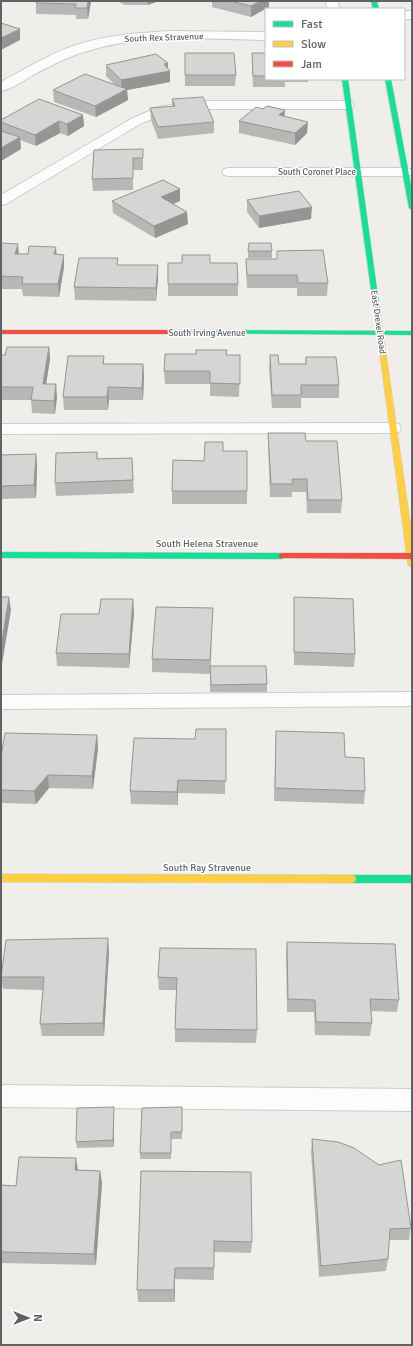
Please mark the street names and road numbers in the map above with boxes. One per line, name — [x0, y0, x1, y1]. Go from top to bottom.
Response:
street label: South Rex Stravenue — [124, 31, 204, 45]
street label: South Coronet Place — [278, 167, 357, 178]
street label: East Drexel Road — [368, 289, 388, 355]
street label: South Irving Avenue — [168, 328, 246, 339]
street label: South Helena Stravenue — [156, 538, 258, 550]
street label: South Ray Stravenue — [163, 862, 251, 874]

